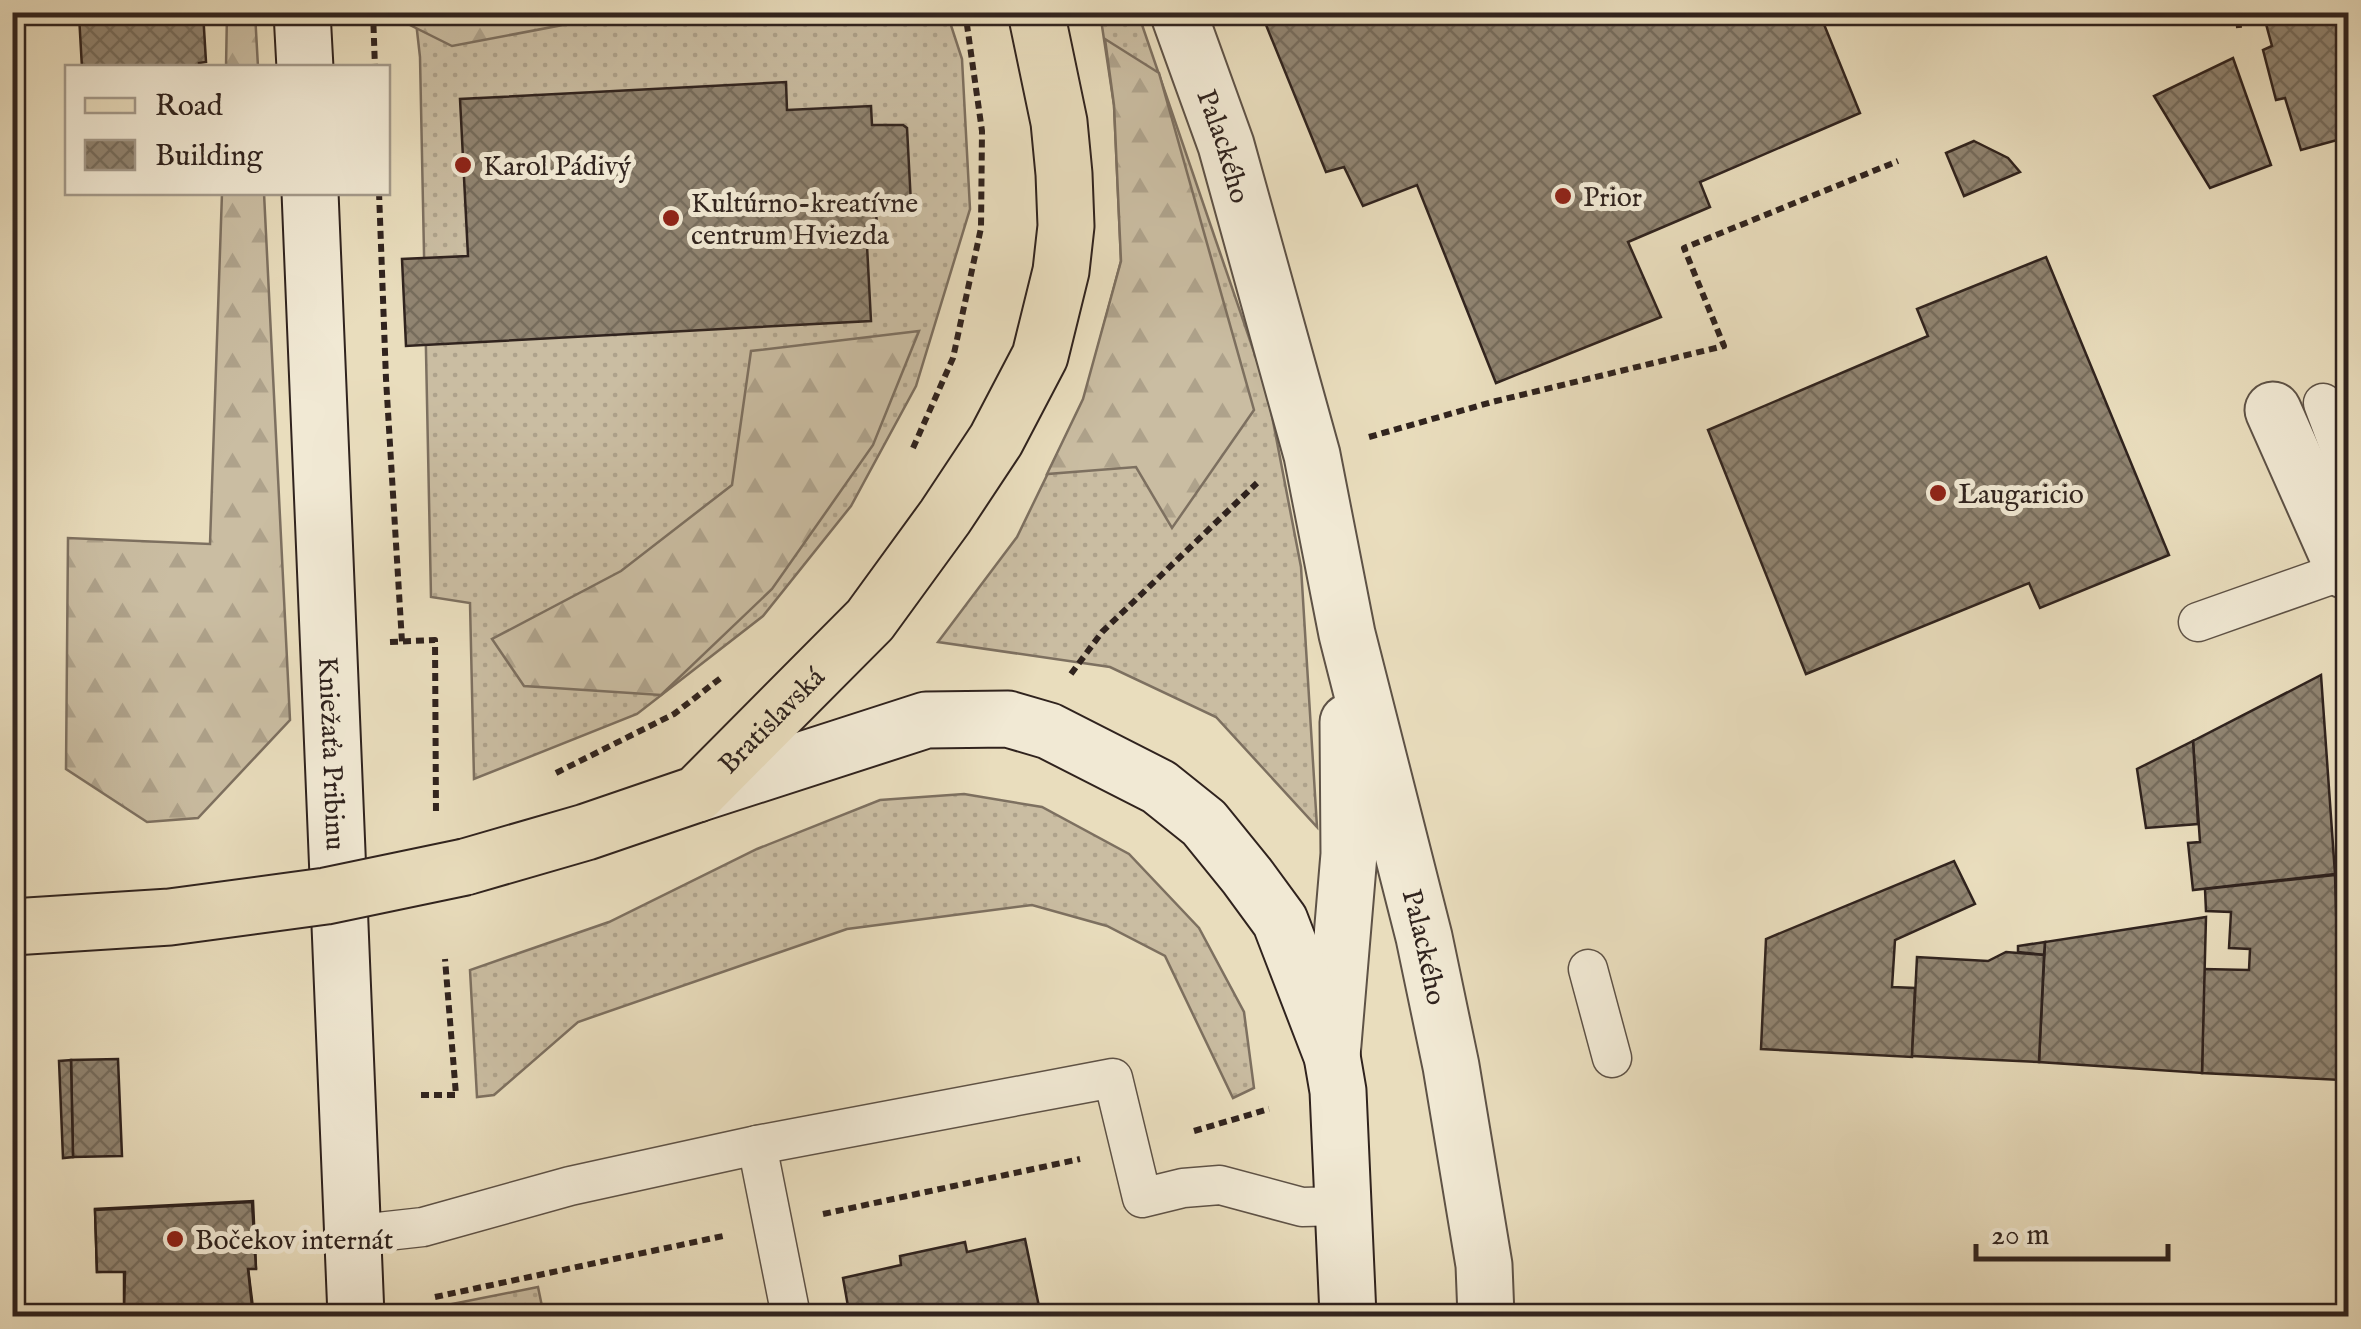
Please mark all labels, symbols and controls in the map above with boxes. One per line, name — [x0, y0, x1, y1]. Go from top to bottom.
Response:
legend — [65, 65, 390, 195]
street label: Palackého — [1187, 85, 1256, 208]
text: Road — [155, 88, 224, 126]
text: Building — [155, 138, 264, 176]
place label: Karol Pádivý — [483, 150, 631, 185]
marker: Karol Pádivý — [452, 154, 474, 176]
place label: Prior — [1583, 181, 1642, 216]
marker: Prior — [1552, 185, 1574, 207]
place label: Kultúrno-kreatívne centrum Hviezda — [691, 187, 918, 254]
marker: Kultúrno-kreatívne centrum Hviezda — [660, 207, 682, 229]
place label: Laugaricio — [1958, 478, 2084, 513]
marker: Laugaricio — [1927, 482, 1949, 504]
street label: Kniežaťa Pribinu — [309, 656, 352, 851]
street label: Bratislavská — [712, 660, 834, 782]
street label: Palackého — [1393, 886, 1453, 1008]
scale bar — [1976, 1199, 2168, 1261]
text: 20 m — [1991, 1217, 2050, 1255]
place label: Bočekov internát — [195, 1224, 394, 1259]
marker: Bočekov internát — [164, 1228, 186, 1250]

